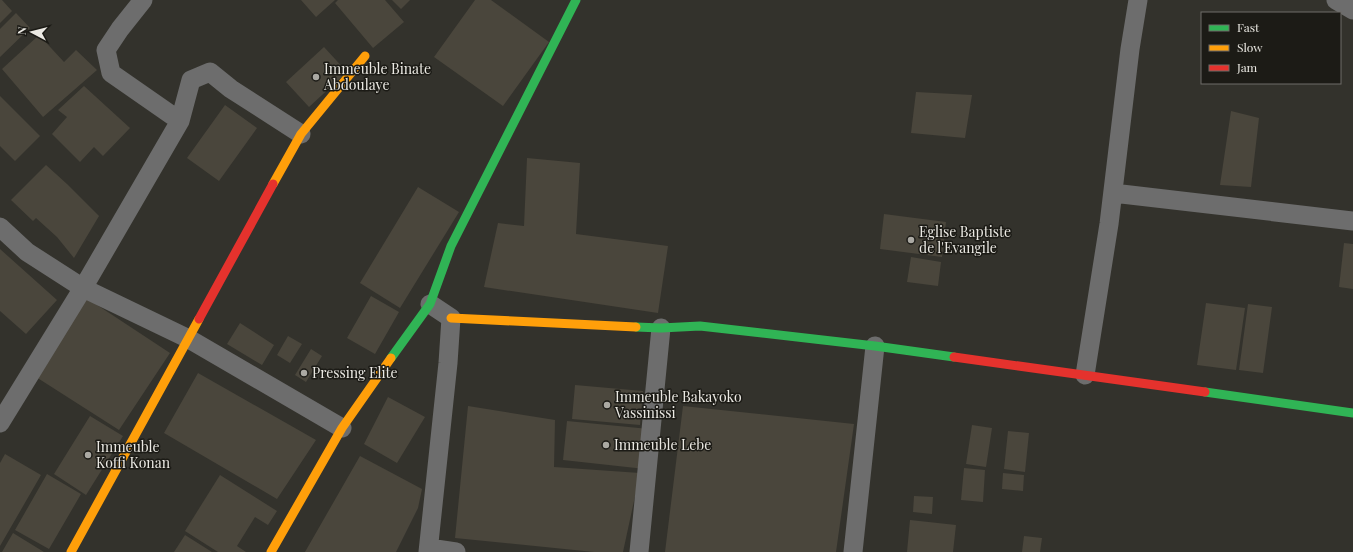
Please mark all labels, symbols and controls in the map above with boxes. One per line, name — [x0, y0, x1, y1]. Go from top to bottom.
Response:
north arrow — [12, 12, 52, 52]
legend — [1201, 12, 1341, 84]
text: Fast — [1237, 19, 1260, 35]
text: N — [14, 26, 30, 36]
text: Slow — [1237, 39, 1263, 55]
place label: Immeuble Binate Abdoulaye — [323, 59, 431, 94]
text: Jam — [1236, 59, 1258, 75]
marker: Immeuble Binate Abdoulaye — [311, 72, 321, 82]
place label: Eglise Baptiste de l'Evangile — [919, 222, 1011, 257]
marker: Eglise Baptiste de l'Evangile — [906, 235, 916, 245]
place label: Pressing Elite — [312, 363, 398, 382]
marker: Pressing Elite — [299, 368, 309, 378]
place label: Immeuble Bakayoko Vassinissi — [614, 387, 742, 422]
marker: Immeuble Bakayoko Vassinissi — [602, 400, 612, 410]
place label: Immeuble Lebe — [614, 435, 711, 454]
place label: Immeuble Koffi Konan — [96, 437, 171, 472]
marker: Immeuble Lebe — [601, 440, 611, 450]
marker: Immeuble Koffi Konan — [83, 450, 93, 460]

